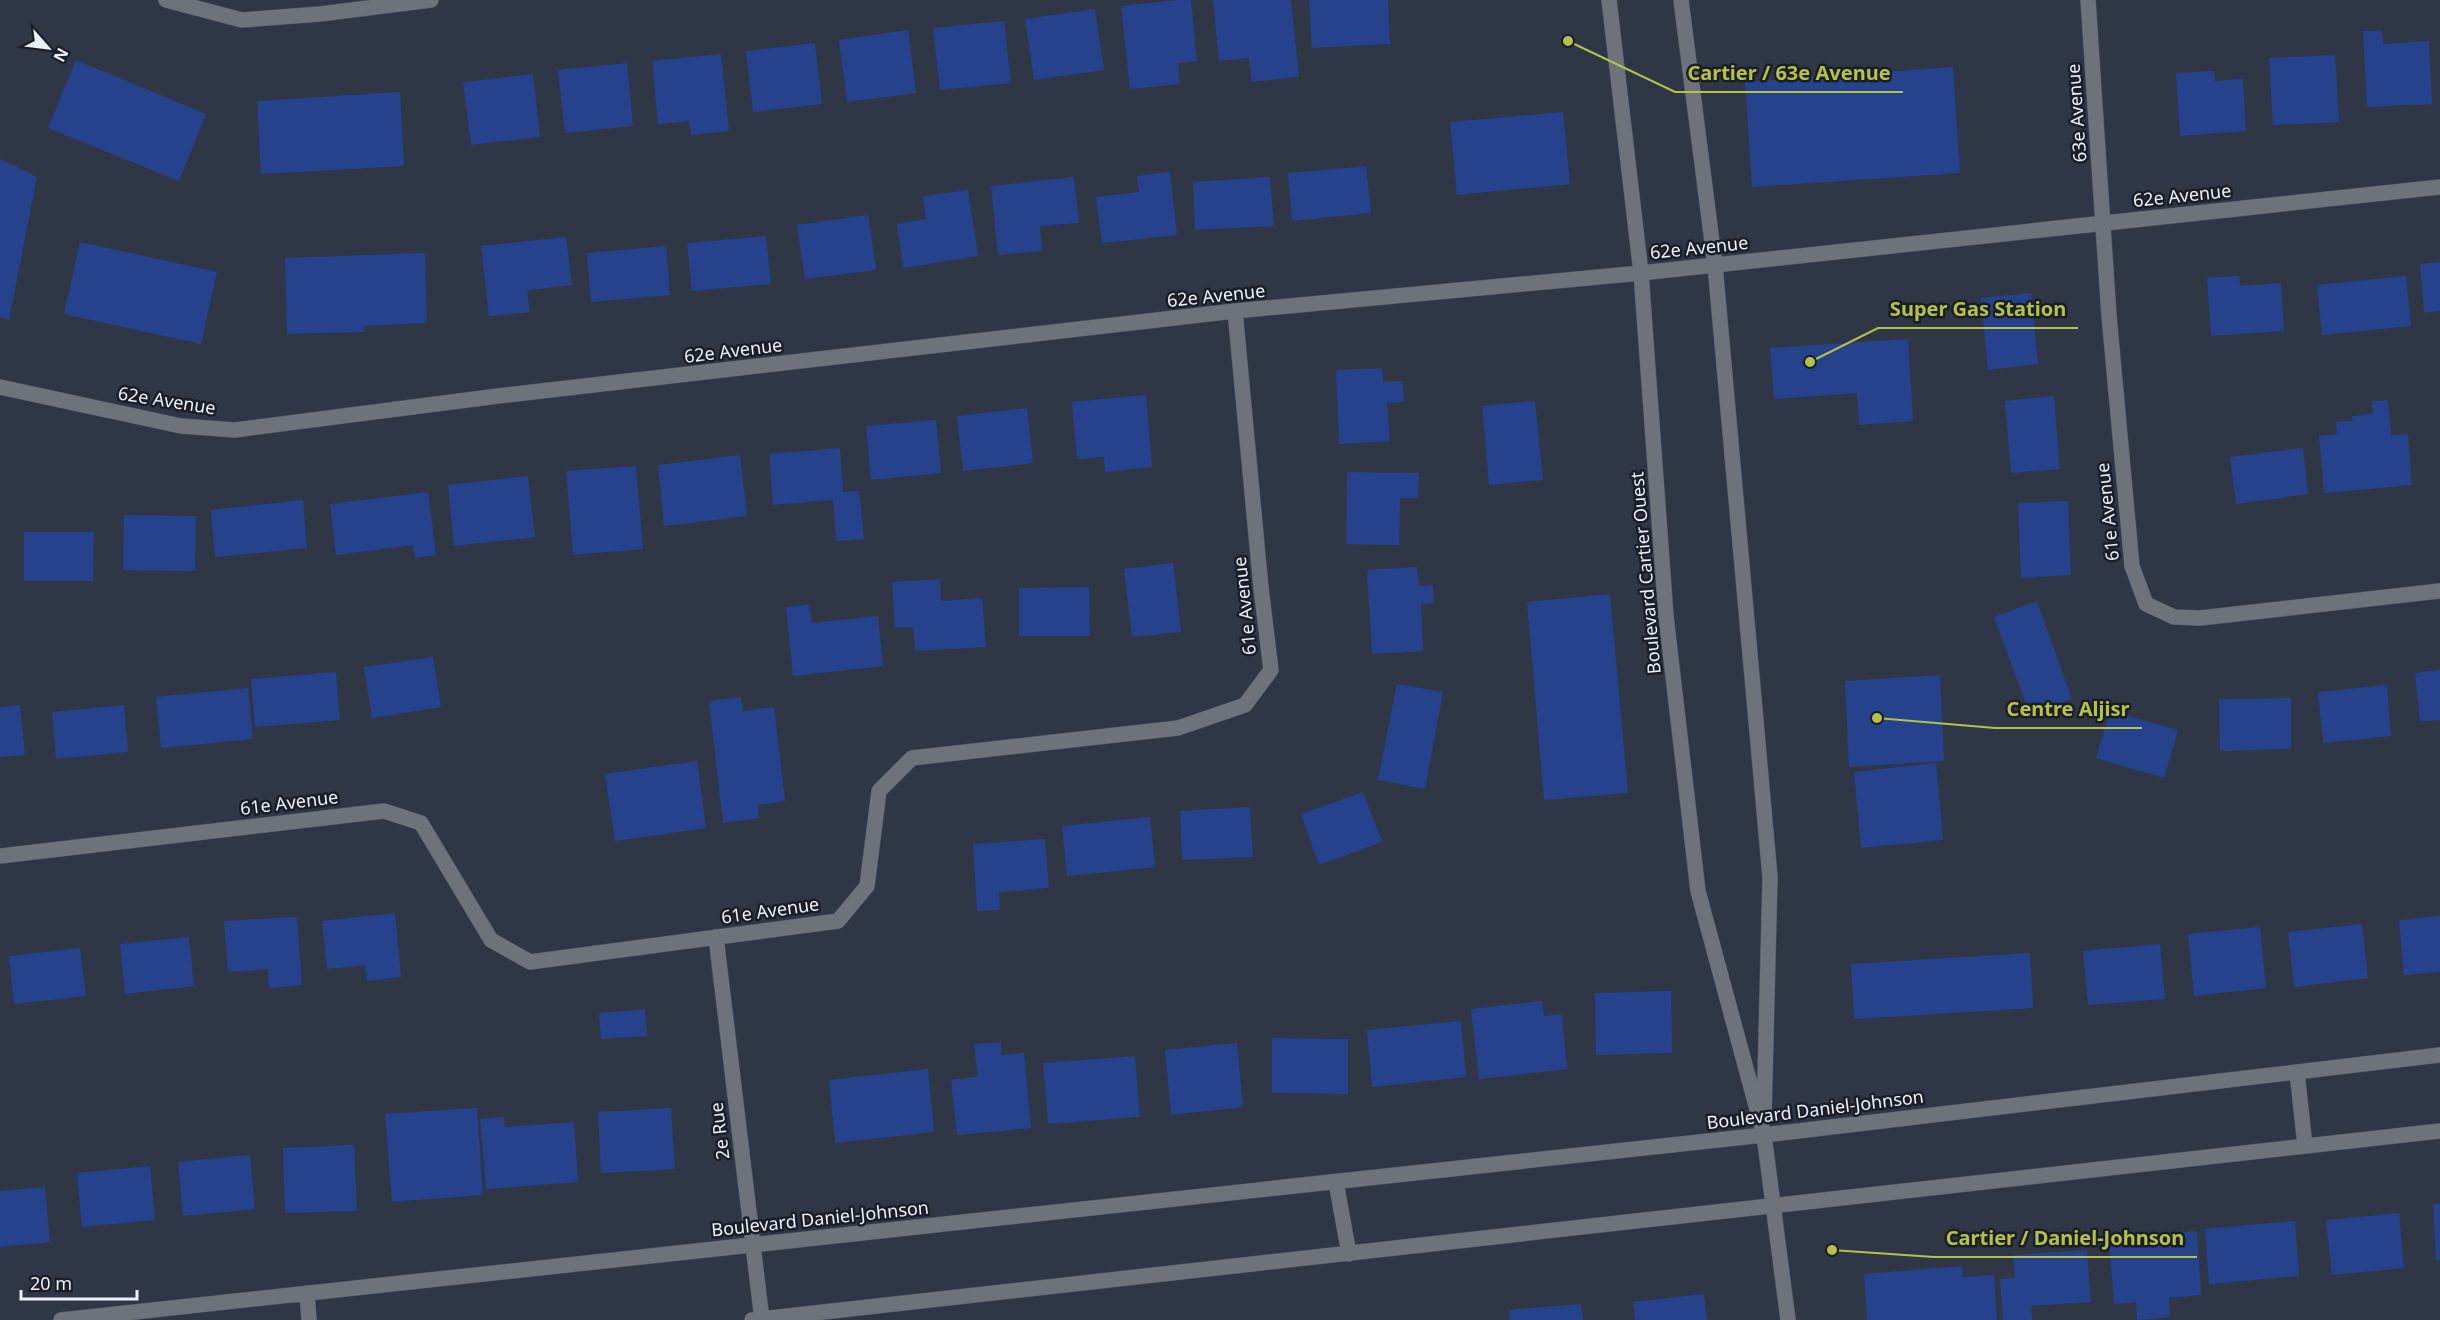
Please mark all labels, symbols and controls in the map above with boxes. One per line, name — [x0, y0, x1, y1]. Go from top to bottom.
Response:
north arrow — [18, 18, 78, 78]
text: N — [48, 44, 74, 66]
callout: Cartier / 63e Avenue — [1675, 54, 1903, 92]
text: Cartier / 63e Avenue — [1687, 59, 1891, 86]
street label: 63e Avenue — [2061, 63, 2091, 163]
street label: 62e Avenue — [2132, 178, 2232, 212]
street label: 62e Avenue — [1649, 230, 1749, 264]
street label: 62e Avenue — [1166, 278, 1266, 312]
callout: Super Gas Station — [1878, 290, 2078, 328]
text: Super Gas Station — [1890, 295, 2066, 322]
street label: 62e Avenue — [683, 332, 783, 368]
street label: 62e Avenue — [116, 380, 218, 420]
street label: 61e Avenue — [2090, 462, 2124, 562]
street label: Boulevard Cartier Ouest — [1624, 470, 1666, 675]
street label: 61e Avenue — [1227, 556, 1261, 656]
callout: Centre Aljisr — [1995, 690, 2142, 728]
text: Centre Aljisr — [2007, 695, 2129, 722]
street label: 61e Avenue — [239, 784, 339, 820]
street label: 61e Avenue — [719, 891, 821, 929]
street label: Boulevard Daniel-Johnson — [1705, 1084, 1925, 1134]
street label: 2e Rue — [704, 1101, 734, 1161]
street label: Boulevard Daniel-Johnson — [710, 1195, 930, 1241]
callout: Cartier / Daniel-Johnson — [1934, 1219, 2197, 1257]
text: Cartier / Daniel-Johnson — [1946, 1224, 2184, 1251]
scale bar — [21, 1263, 136, 1301]
text: 20 m — [30, 1271, 72, 1295]

